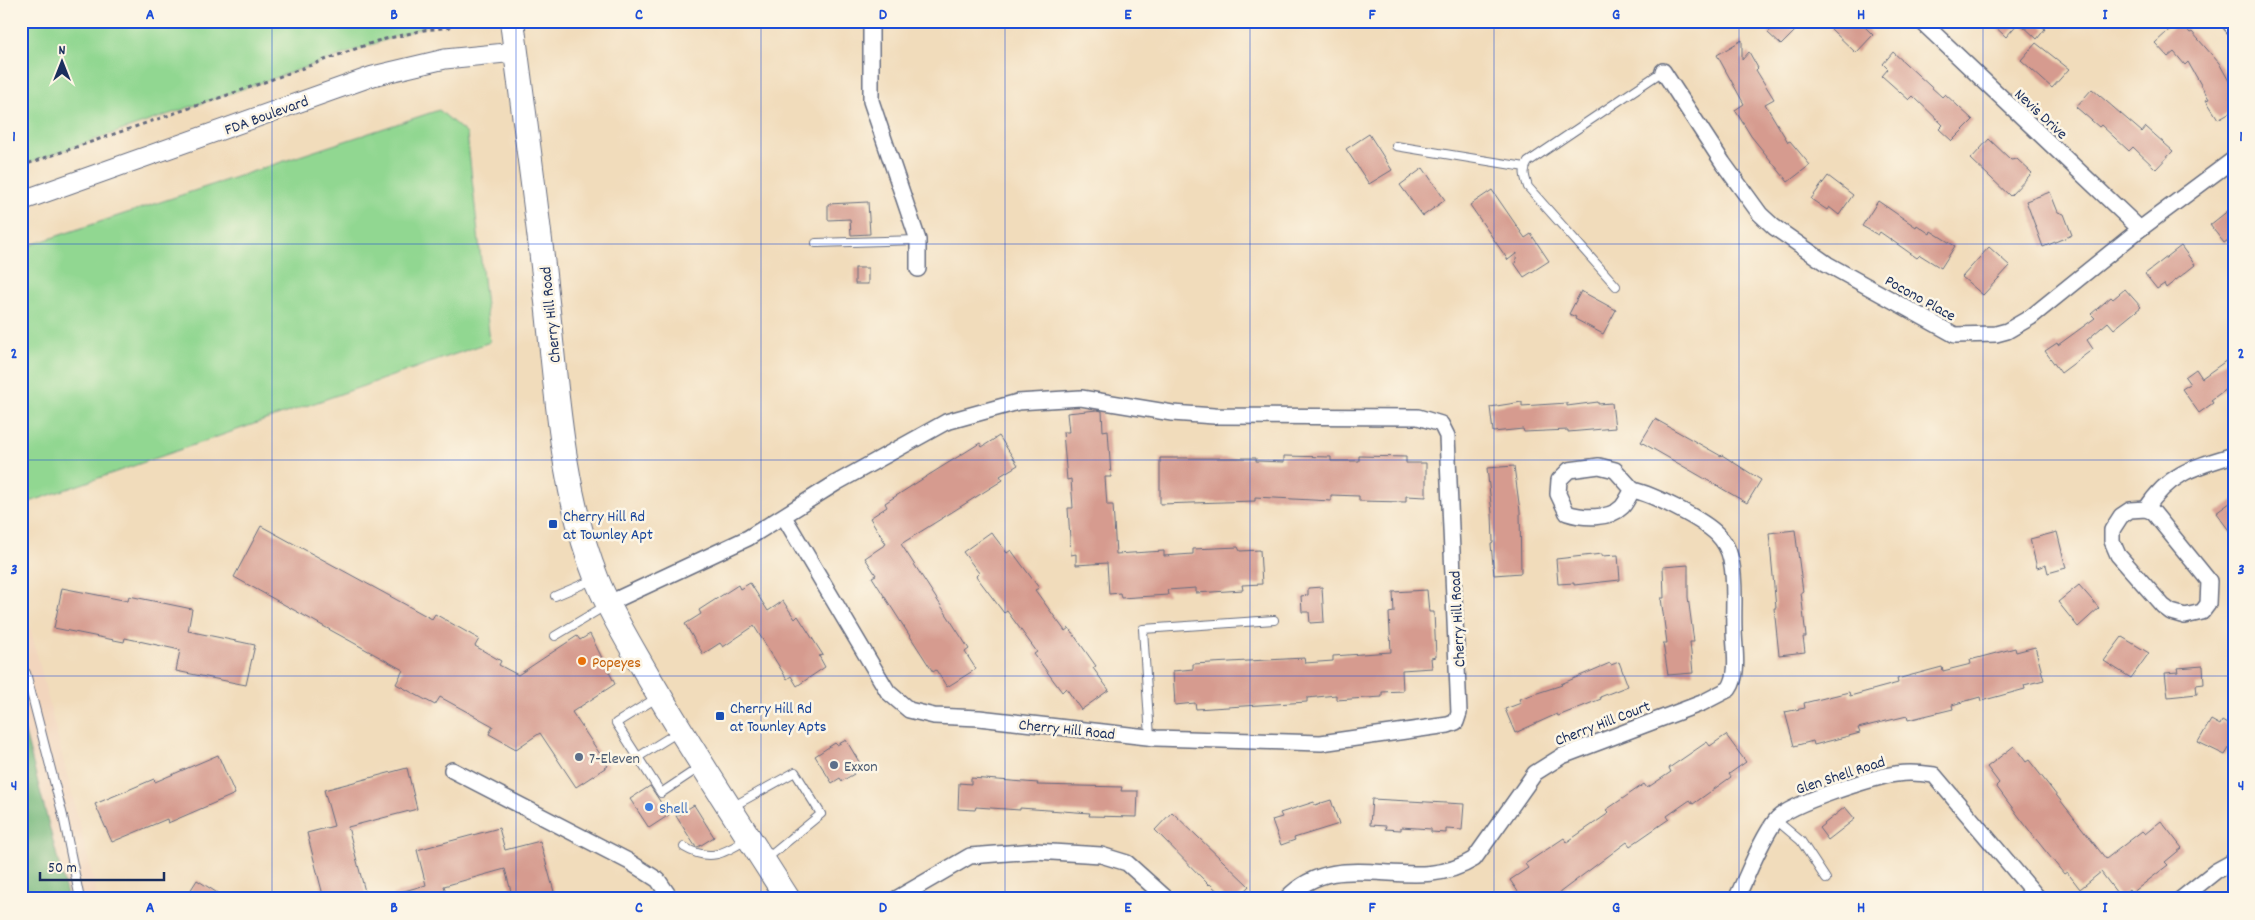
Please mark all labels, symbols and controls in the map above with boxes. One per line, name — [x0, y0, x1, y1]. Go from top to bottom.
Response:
text: A — [146, 4, 155, 27]
text: B — [390, 4, 398, 27]
text: C — [635, 4, 643, 27]
text: D — [879, 4, 888, 27]
text: E — [1124, 4, 1132, 27]
text: F — [1368, 4, 1376, 27]
text: G — [1612, 4, 1620, 27]
text: H — [1857, 4, 1865, 27]
text: I — [2103, 4, 2109, 27]
north arrow — [38, 38, 88, 88]
text: N — [59, 41, 66, 61]
street label: Nevis Drive — [2008, 84, 2072, 146]
street label: FDA Boulevard — [222, 91, 312, 142]
text: 1 — [12, 126, 16, 149]
text: 1 — [2239, 126, 2243, 149]
street label: Cherry Hill Road — [535, 265, 568, 364]
street label: Pocono Place — [1880, 270, 1960, 328]
text: 2 — [11, 343, 18, 366]
text: 2 — [2238, 343, 2245, 366]
place label: Cherry Hill Rd at Townley Apt — [563, 506, 653, 547]
marker: Cherry Hill Rd at Townley Apt — [547, 518, 559, 530]
text: 3 — [10, 559, 18, 582]
text: 3 — [2237, 559, 2245, 582]
street label: Cherry Hill Road — [1444, 570, 1473, 668]
place label: Popeyes — [592, 652, 641, 675]
marker: Popeyes — [576, 655, 588, 667]
street label: Cherry Hill Court — [1552, 696, 1654, 753]
place label: Cherry Hill Rd at Townley Apts — [730, 698, 827, 739]
marker: Cherry Hill Rd at Townley Apts — [714, 710, 726, 722]
street label: Cherry Hill Road — [1017, 714, 1116, 747]
place label: 7-Eleven — [589, 748, 640, 771]
marker: 7-Eleven — [573, 751, 585, 763]
street label: Glen Shell Road — [1793, 751, 1888, 802]
place label: Exxon — [844, 756, 878, 779]
marker: Exxon — [828, 759, 840, 771]
text: 4 — [11, 775, 17, 798]
text: 4 — [2238, 775, 2244, 798]
place label: Shell — [659, 798, 688, 821]
marker: Shell — [643, 801, 655, 813]
scale bar — [40, 850, 164, 882]
text: 50 m — [48, 858, 77, 880]
text: A — [146, 897, 155, 920]
text: B — [390, 897, 398, 920]
text: C — [635, 897, 643, 920]
text: D — [879, 897, 888, 920]
text: E — [1124, 897, 1132, 920]
text: F — [1368, 897, 1376, 920]
text: G — [1612, 897, 1620, 920]
text: H — [1857, 897, 1865, 920]
text: I — [2103, 897, 2109, 920]

